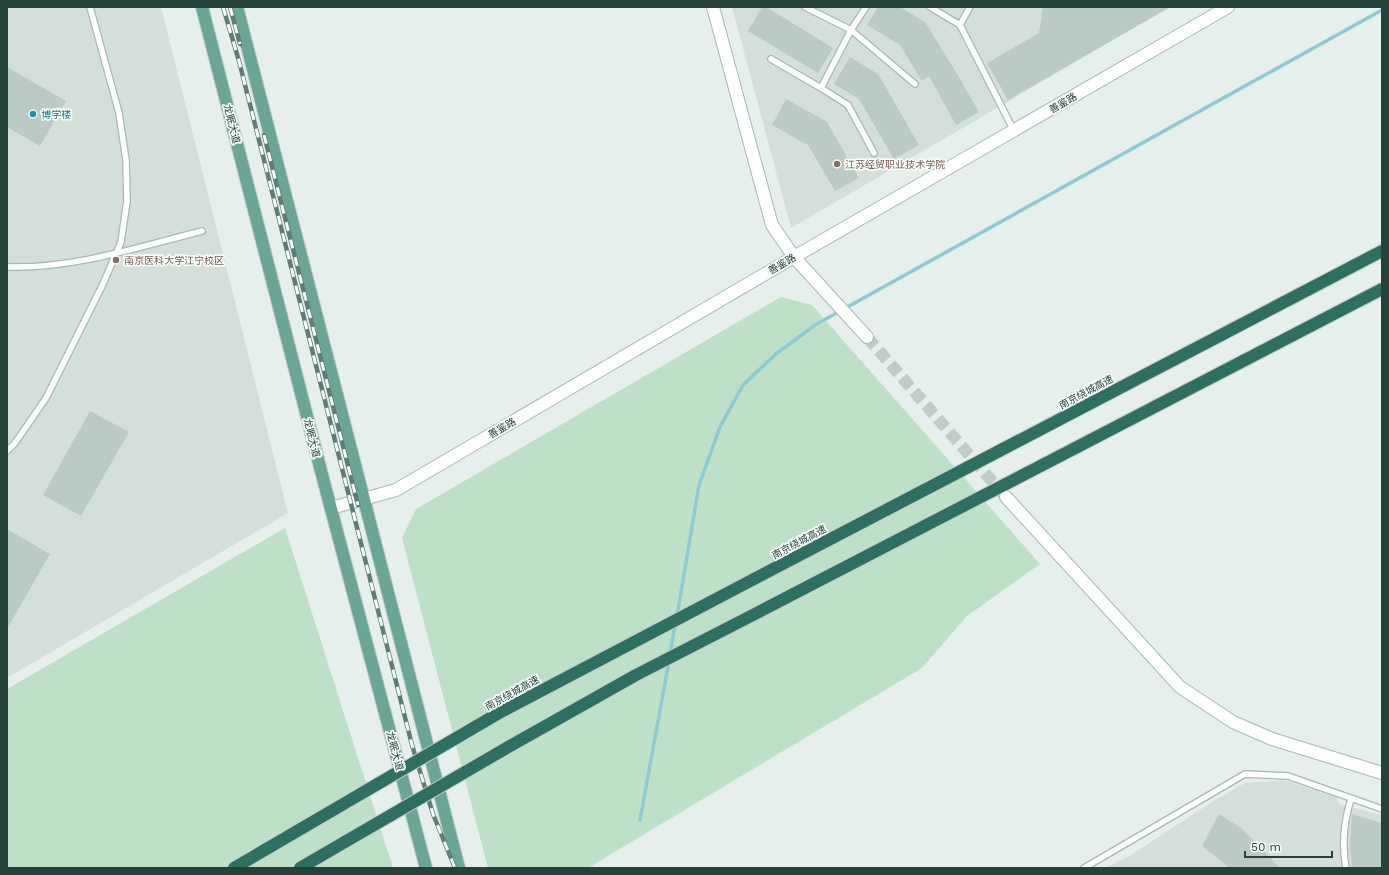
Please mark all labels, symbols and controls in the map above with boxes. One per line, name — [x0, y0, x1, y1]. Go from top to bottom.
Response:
street label: 善鉴路 — [1047, 91, 1079, 115]
street label: 龙眠大道 — [222, 103, 242, 145]
marker: 博学楼 — [28, 109, 38, 119]
place label: 博学楼 — [41, 109, 71, 120]
marker: 江苏经贸职业技术学院 — [832, 159, 842, 169]
place label: 江苏经贸职业技术学院 — [845, 159, 945, 170]
street label: 善鉴路 — [766, 252, 798, 276]
marker: 南京医科大学江宁校区 — [111, 255, 121, 265]
place label: 南京医科大学江宁校区 — [124, 255, 224, 266]
street label: 南京绕城高速 — [1057, 373, 1115, 411]
street label: 善鉴路 — [486, 416, 518, 440]
street label: 龙眠大道 — [302, 417, 322, 459]
street label: 南京绕城高速 — [770, 523, 828, 561]
street label: 南京绕城高速 — [483, 674, 541, 712]
street label: 龙眠大道 — [385, 730, 405, 772]
scale bar — [1245, 833, 1332, 859]
text: 50 m — [1251, 840, 1281, 854]

